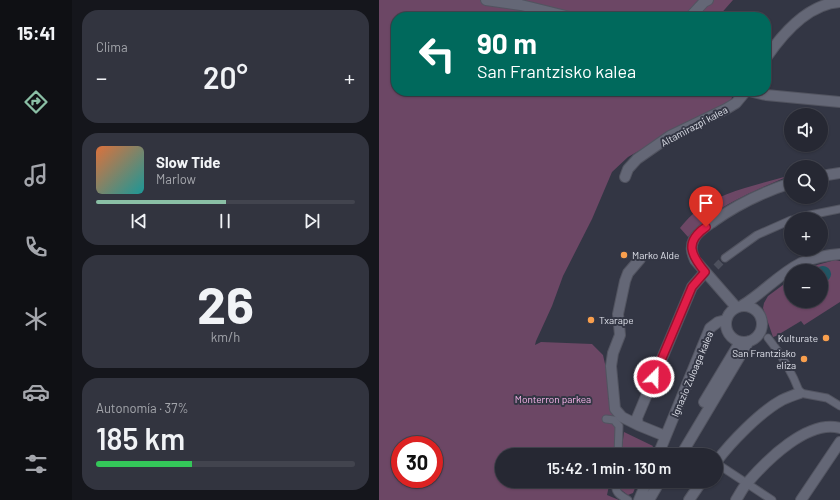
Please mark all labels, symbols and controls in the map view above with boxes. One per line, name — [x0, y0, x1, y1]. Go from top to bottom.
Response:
text: 15:41 — [17, 22, 55, 44]
text: 90 m — [477, 26, 537, 60]
icon: left — [411, 28, 463, 80]
text: Clima — [96, 39, 128, 55]
text: 20° — [203, 59, 248, 95]
text: San Frantzisko kalea — [477, 60, 636, 82]
text: − — [96, 64, 107, 90]
text: + — [344, 64, 355, 90]
icon: directions — [22, 88, 50, 116]
street label: Altamirazpi kalea — [659, 103, 729, 149]
map controls — [784, 108, 828, 308]
button: sound — [784, 108, 828, 152]
text: Slow Tide — [156, 153, 220, 171]
button: search — [784, 160, 828, 204]
icon: music — [22, 161, 50, 189]
text: Marlow — [156, 171, 196, 187]
pin — [689, 186, 723, 227]
icon: arrive — [695, 192, 717, 214]
icon: previous — [128, 210, 150, 232]
icon: pause — [214, 210, 236, 232]
icon: next — [301, 210, 323, 232]
button: + — [784, 212, 828, 256]
icon: phone — [22, 233, 50, 261]
place label: Marko Alde — [632, 249, 679, 261]
marker: Marko Alde — [619, 250, 629, 260]
button: − — [784, 264, 828, 308]
text: 26 — [197, 272, 254, 334]
icon: climate — [22, 305, 50, 333]
place label: Txarape — [599, 314, 634, 326]
marker: Txarape — [586, 315, 596, 325]
text: km/h — [211, 329, 240, 345]
street label: Ignazio Zuloaga kalea — [669, 329, 715, 419]
place label: Kulturate — [778, 332, 818, 344]
marker: Kulturate — [821, 333, 831, 343]
place label: San Frantzisko eliza — [732, 347, 796, 371]
marker: San Frantzisko eliza — [799, 354, 809, 364]
position arrow — [633, 356, 675, 398]
icon: car — [22, 378, 50, 406]
park label: Monterron parkea — [515, 393, 591, 405]
text: Autonomía · 37% — [96, 400, 188, 416]
text: 185 km — [96, 420, 185, 456]
speed limit sign: 30 — [391, 436, 443, 488]
icon: filters — [22, 450, 50, 478]
text: 15:42 · 1 min · 130 m — [547, 459, 671, 477]

